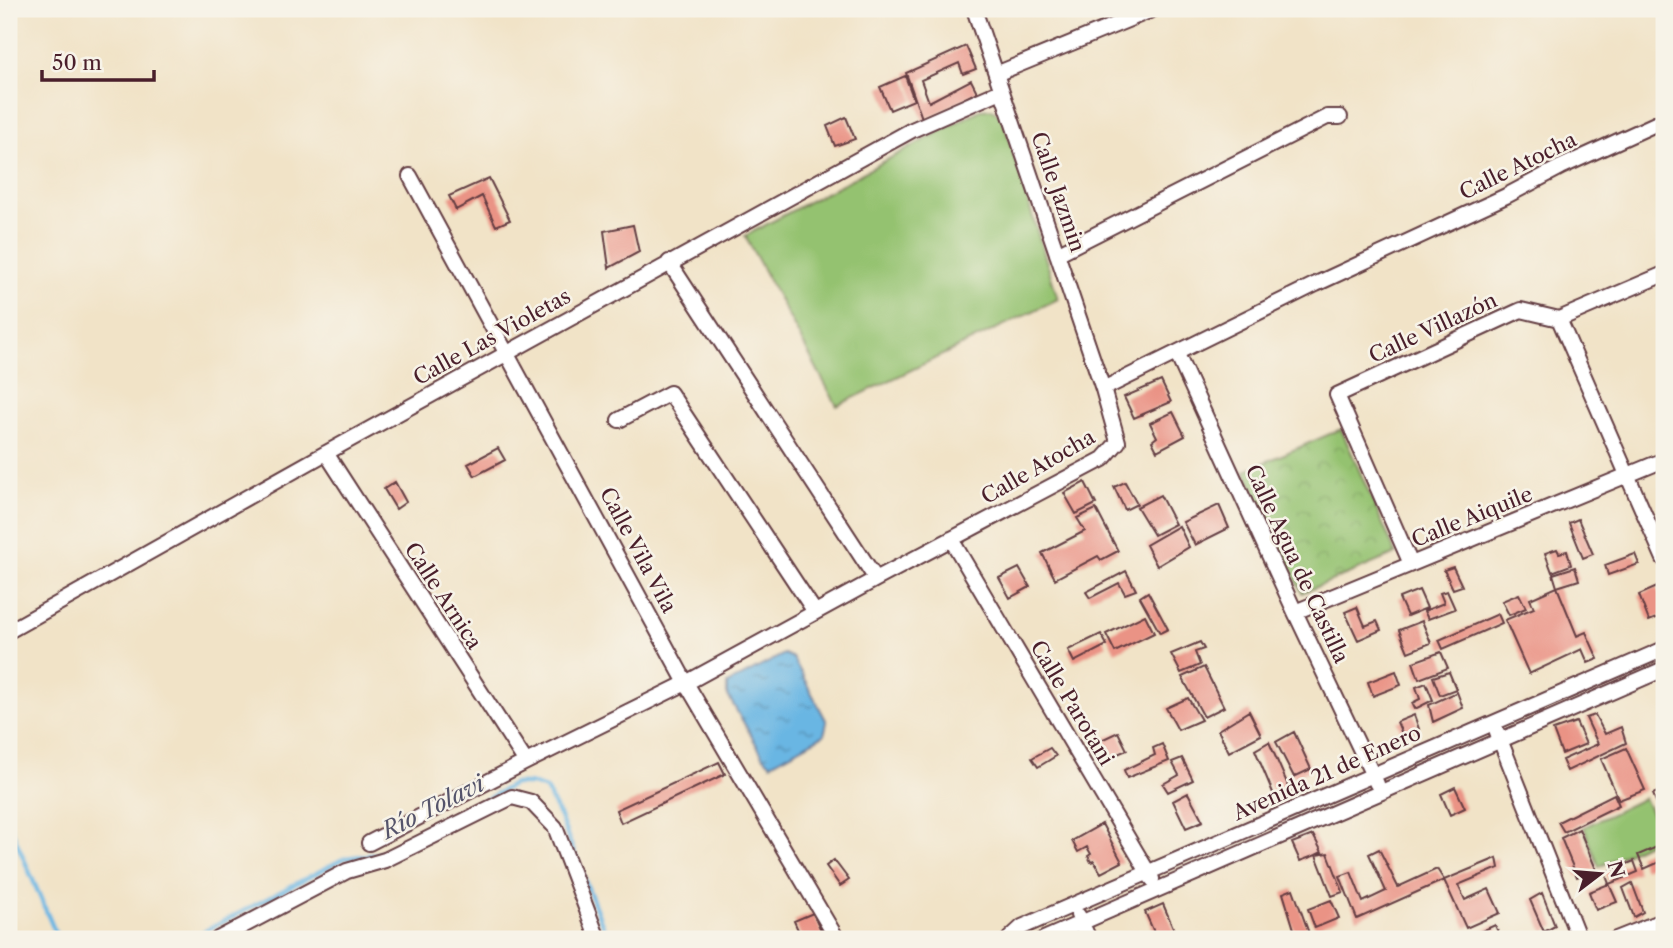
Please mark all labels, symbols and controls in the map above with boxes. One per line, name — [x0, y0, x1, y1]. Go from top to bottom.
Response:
scale bar — [42, 38, 154, 82]
text: 50 m — [52, 50, 102, 75]
street label: Calle Atocha — [1455, 126, 1581, 205]
street label: Calle Jazmin — [1026, 129, 1091, 255]
street label: Calle Las Violetas — [409, 283, 575, 390]
street label: Calle Villazón — [1365, 287, 1501, 368]
street label: Calle Atocha — [976, 424, 1100, 509]
street label: Calle Agua de Castilla — [1240, 461, 1355, 668]
street label: Calle Aiquile — [1408, 481, 1536, 552]
street label: Calle Vila Vila — [595, 483, 682, 618]
street label: Calle Arnica — [400, 538, 488, 655]
street label: Calle Parotani — [1025, 636, 1120, 770]
street label: Avenida 21 de Enero — [1228, 720, 1425, 826]
water label: Río Tolavi — [375, 768, 491, 846]
north arrow — [1564, 839, 1634, 909]
text: N — [1603, 858, 1629, 881]

